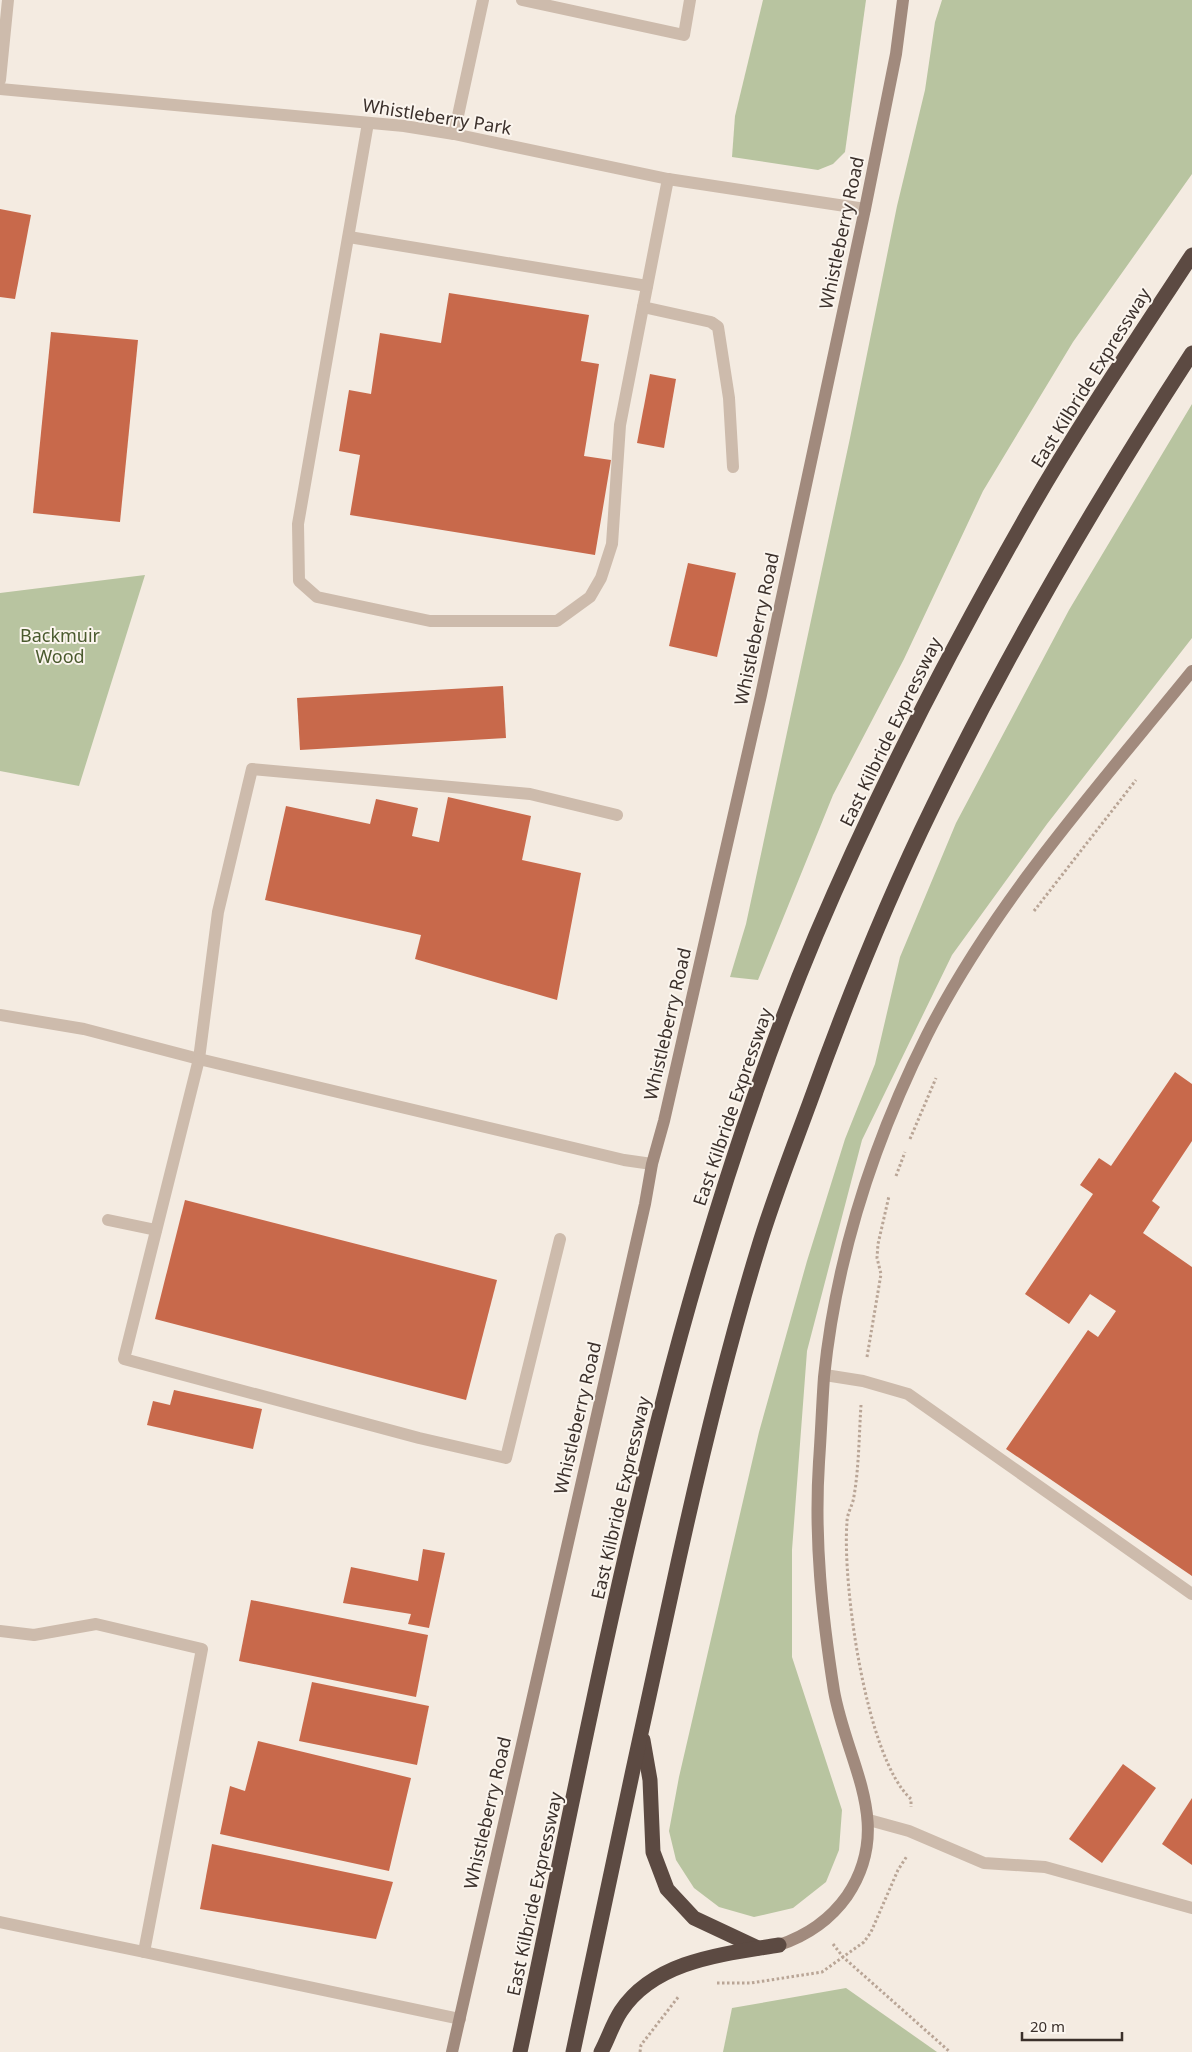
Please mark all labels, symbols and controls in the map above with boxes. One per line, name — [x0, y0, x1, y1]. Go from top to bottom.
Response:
street label: Whistleberry Park — [361, 92, 514, 140]
street label: Whistleberry Road — [813, 154, 869, 311]
street label: East Kilbride Expressway — [1025, 282, 1156, 472]
street label: Whistleberry Road — [728, 550, 784, 707]
park label: Backmuir Wood — [20, 623, 101, 668]
street label: East Kilbride Expressway — [834, 632, 947, 830]
street label: Whistleberry Road — [638, 945, 696, 1102]
street label: East Kilbride Expressway — [687, 1004, 778, 1209]
street label: Whistleberry Road — [548, 1339, 606, 1496]
street label: East Kilbride Expressway — [585, 1393, 655, 1602]
street label: Whistleberry Road — [458, 1734, 516, 1891]
street label: East Kilbride Expressway — [501, 1789, 568, 1998]
scale bar — [1022, 2010, 1122, 2042]
text: 20 m — [1030, 2016, 1065, 2036]

